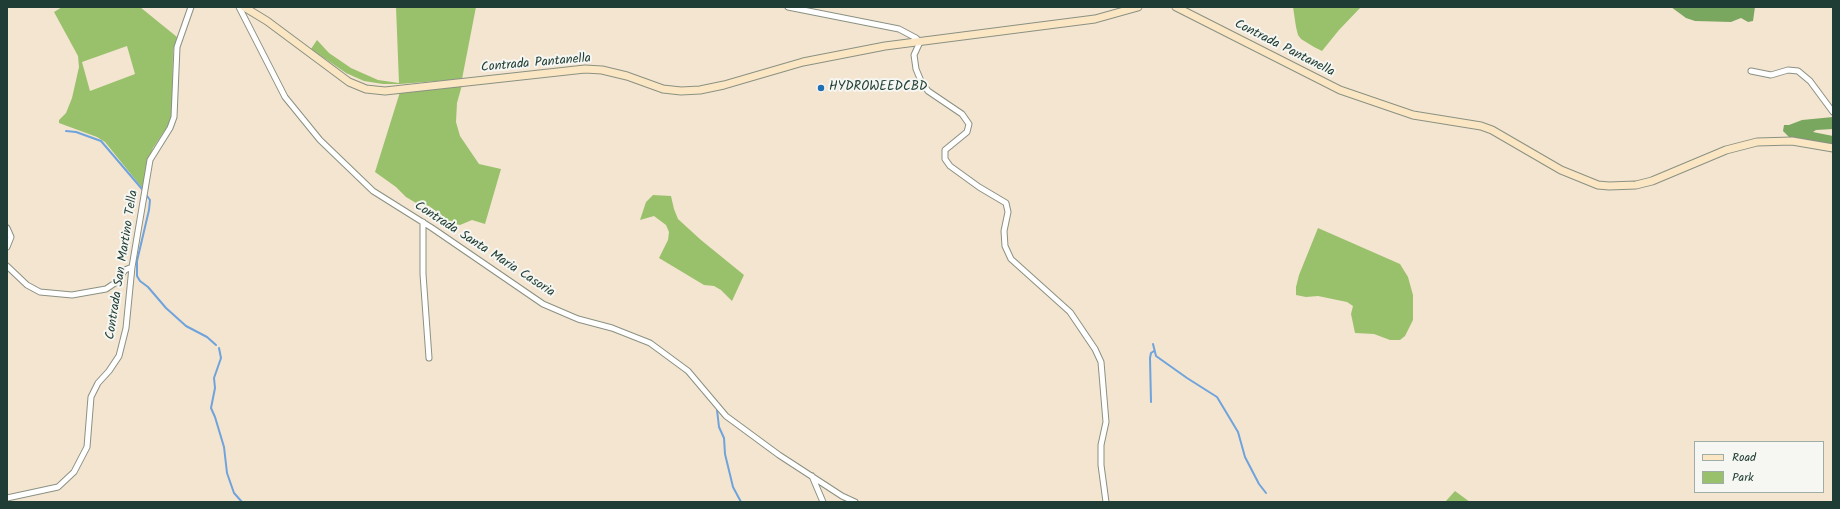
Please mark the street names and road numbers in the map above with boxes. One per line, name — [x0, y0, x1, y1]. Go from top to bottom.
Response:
street label: Contrada Pantanella — [1231, 17, 1337, 81]
street label: Contrada Pantanella — [480, 51, 592, 77]
street label: Contrada San Martino Tella — [103, 189, 143, 341]
street label: Contrada Santa Maria Casoria — [411, 199, 557, 301]

